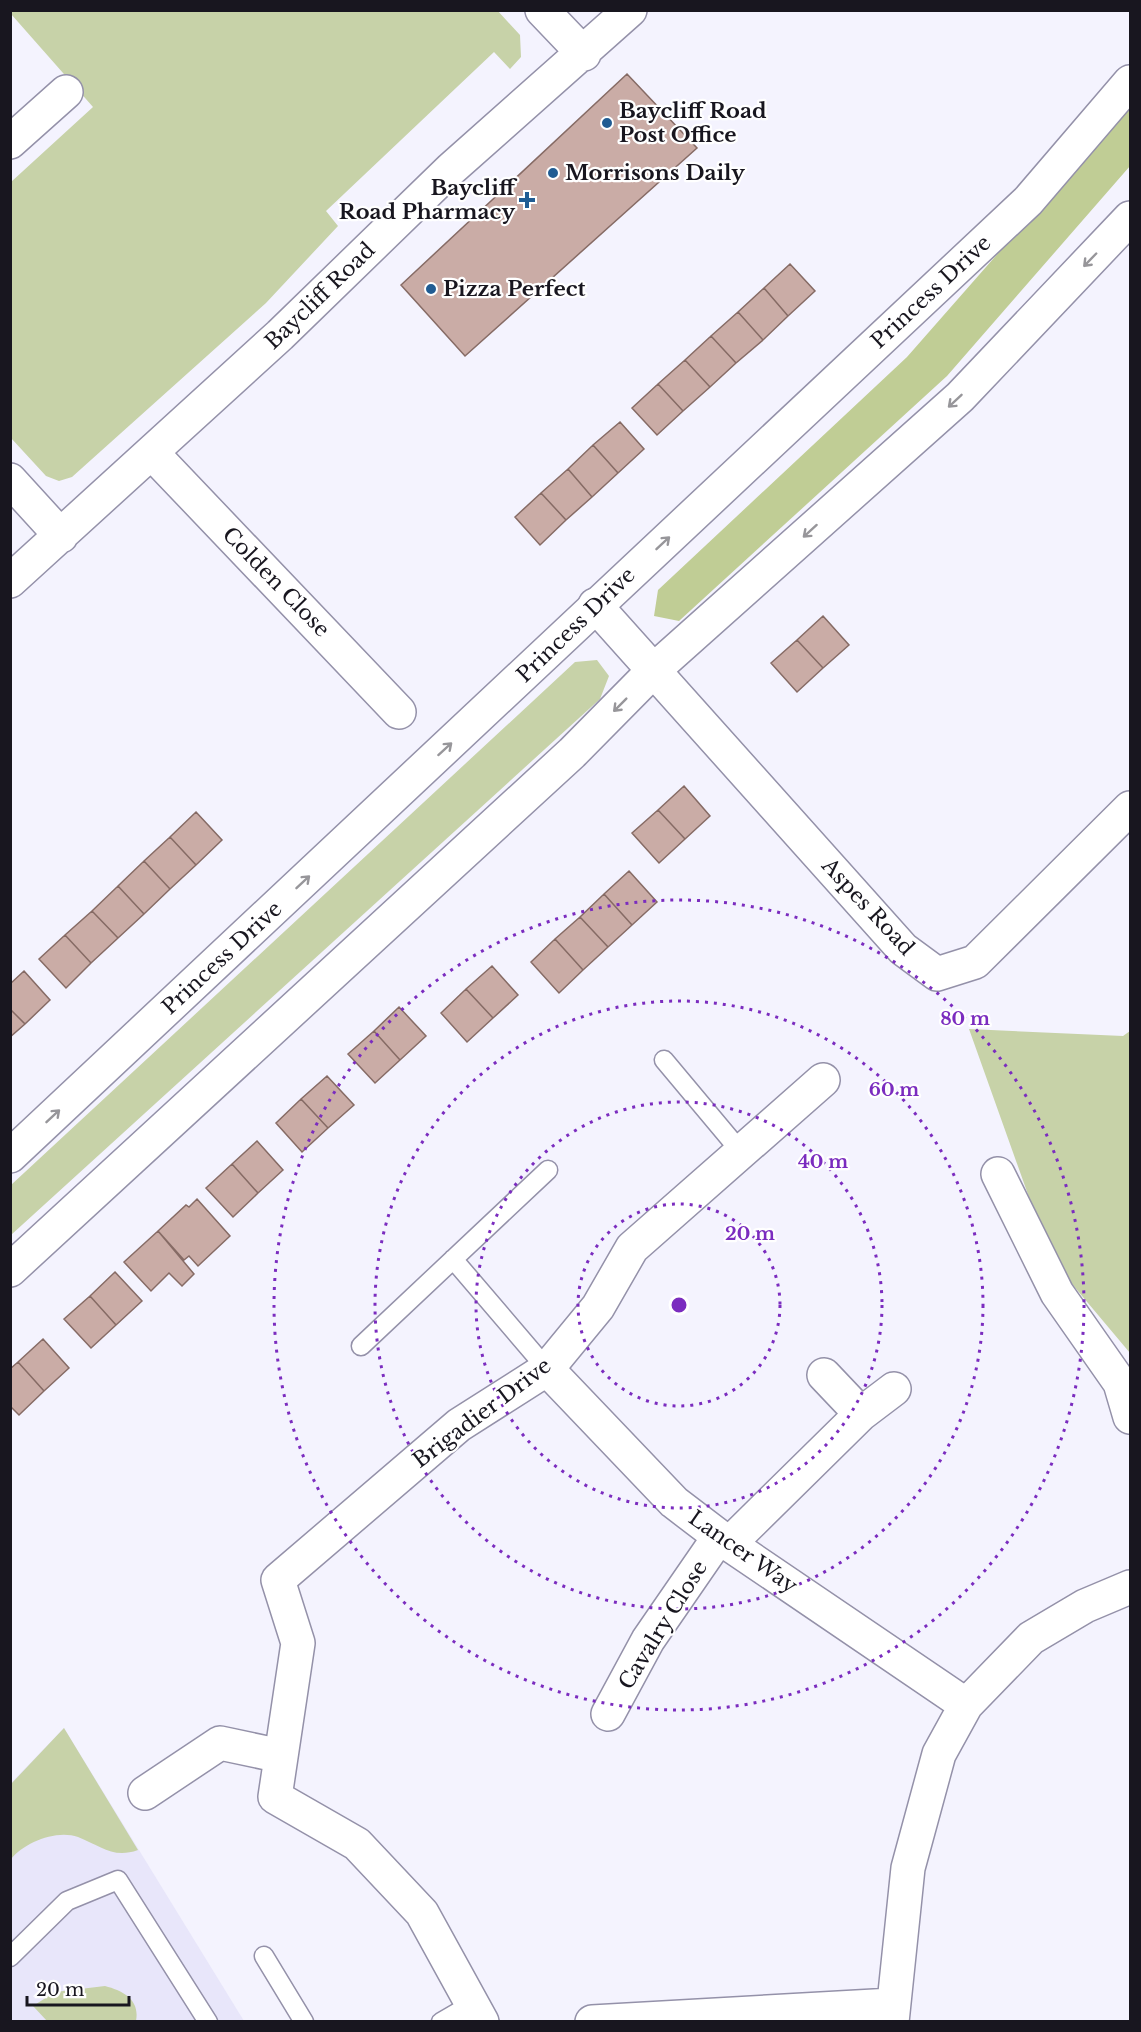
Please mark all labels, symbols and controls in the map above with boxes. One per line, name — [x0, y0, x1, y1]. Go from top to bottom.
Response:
place label: Baycliff Road Post Office — [619, 98, 767, 148]
marker: Baycliff Road Post Office — [600, 116, 614, 130]
place label: Morrisons Daily — [565, 160, 745, 186]
marker: Morrisons Daily — [546, 166, 560, 180]
place label: Baycliff Road Pharmacy — [339, 175, 518, 225]
marker: Baycliff Road Pharmacy — [520, 193, 534, 207]
street label: Princess Drive — [866, 230, 996, 354]
street label: Baycliff Road — [260, 237, 380, 355]
one-way arrow — [1083, 253, 1097, 268]
place label: Pizza Perfect — [443, 276, 586, 302]
marker: Pizza Perfect — [424, 282, 438, 296]
one-way arrow — [948, 394, 963, 408]
street label: Colden Close — [217, 522, 335, 642]
one-way arrow — [803, 524, 818, 538]
one-way arrow — [655, 536, 670, 550]
street label: Princess Drive — [511, 562, 641, 688]
one-way arrow — [612, 698, 627, 713]
one-way arrow — [437, 742, 452, 756]
street label: Aspes Road — [816, 852, 920, 961]
one-way arrow — [295, 875, 310, 890]
street label: Princess Drive — [157, 896, 287, 1020]
text: 80 m — [940, 1008, 990, 1030]
text: 60 m — [869, 1079, 919, 1101]
one-way arrow — [46, 1109, 61, 1124]
text: 40 m — [798, 1151, 848, 1173]
text: 20 m — [725, 1223, 775, 1245]
centre of rings — [669, 1295, 689, 1315]
street label: Brigadier Drive — [408, 1353, 556, 1473]
street label: Lancer Way — [684, 1505, 803, 1599]
street label: Cavalry Close — [613, 1556, 713, 1694]
scale bar — [27, 1969, 129, 2007]
text: 20 m — [36, 1979, 84, 2001]

